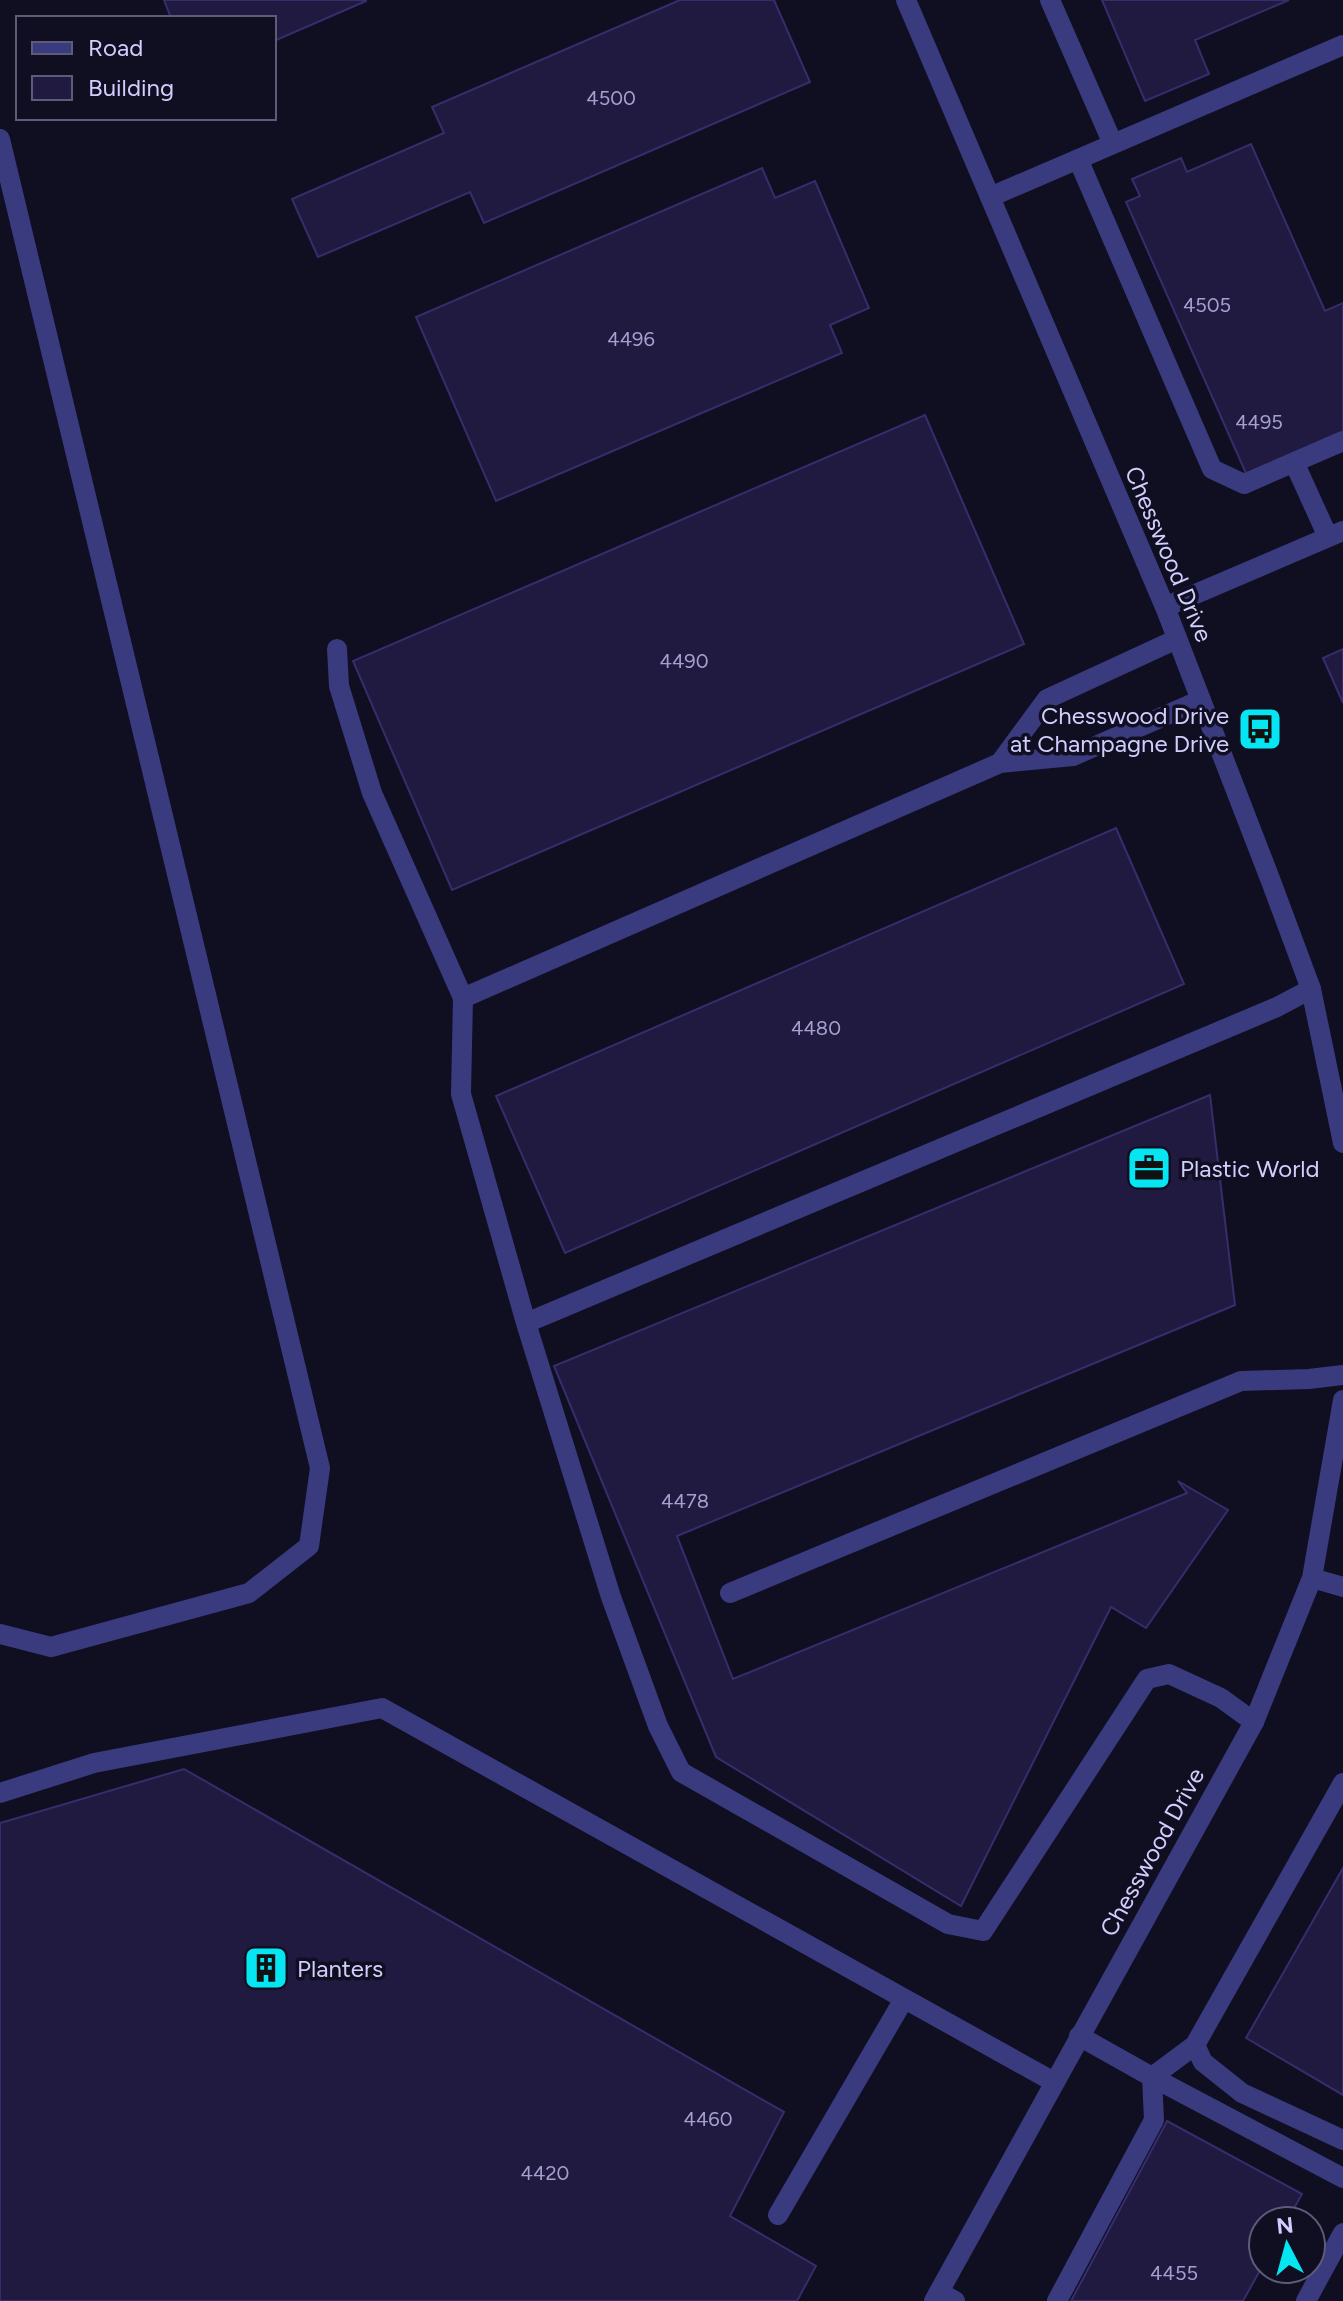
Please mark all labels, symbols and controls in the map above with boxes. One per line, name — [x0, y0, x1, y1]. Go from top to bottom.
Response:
legend — [16, 16, 276, 120]
text: Road — [88, 33, 143, 62]
text: Building — [88, 73, 174, 102]
house number: 4500 — [586, 86, 636, 110]
house number: 4505 — [1183, 293, 1231, 317]
house number: 4496 — [607, 327, 655, 351]
house number: 4495 — [1235, 410, 1283, 434]
street label: Chesswood Drive — [1119, 462, 1219, 646]
house number: 4490 — [660, 649, 708, 673]
place label: Chesswood Drive at Champagne Drive — [1010, 701, 1229, 758]
bus stop icon: Chesswood Drive at Champagne Drive — [1236, 705, 1284, 753]
house number: 4480 — [791, 1016, 841, 1040]
office icon: Plastic World — [1125, 1144, 1173, 1192]
place label: Plastic World — [1180, 1154, 1320, 1183]
house number: 4478 — [661, 1489, 709, 1513]
street label: Chesswood Drive — [1094, 1763, 1210, 1941]
building icon: Planters — [242, 1944, 290, 1992]
place label: Planters — [297, 1954, 383, 1983]
house number: 4460 — [684, 2107, 732, 2131]
house number: 4420 — [521, 2161, 569, 2185]
north arrow — [1247, 2205, 1327, 2285]
text: N — [1275, 2211, 1295, 2240]
house number: 4455 — [1150, 2261, 1198, 2285]

